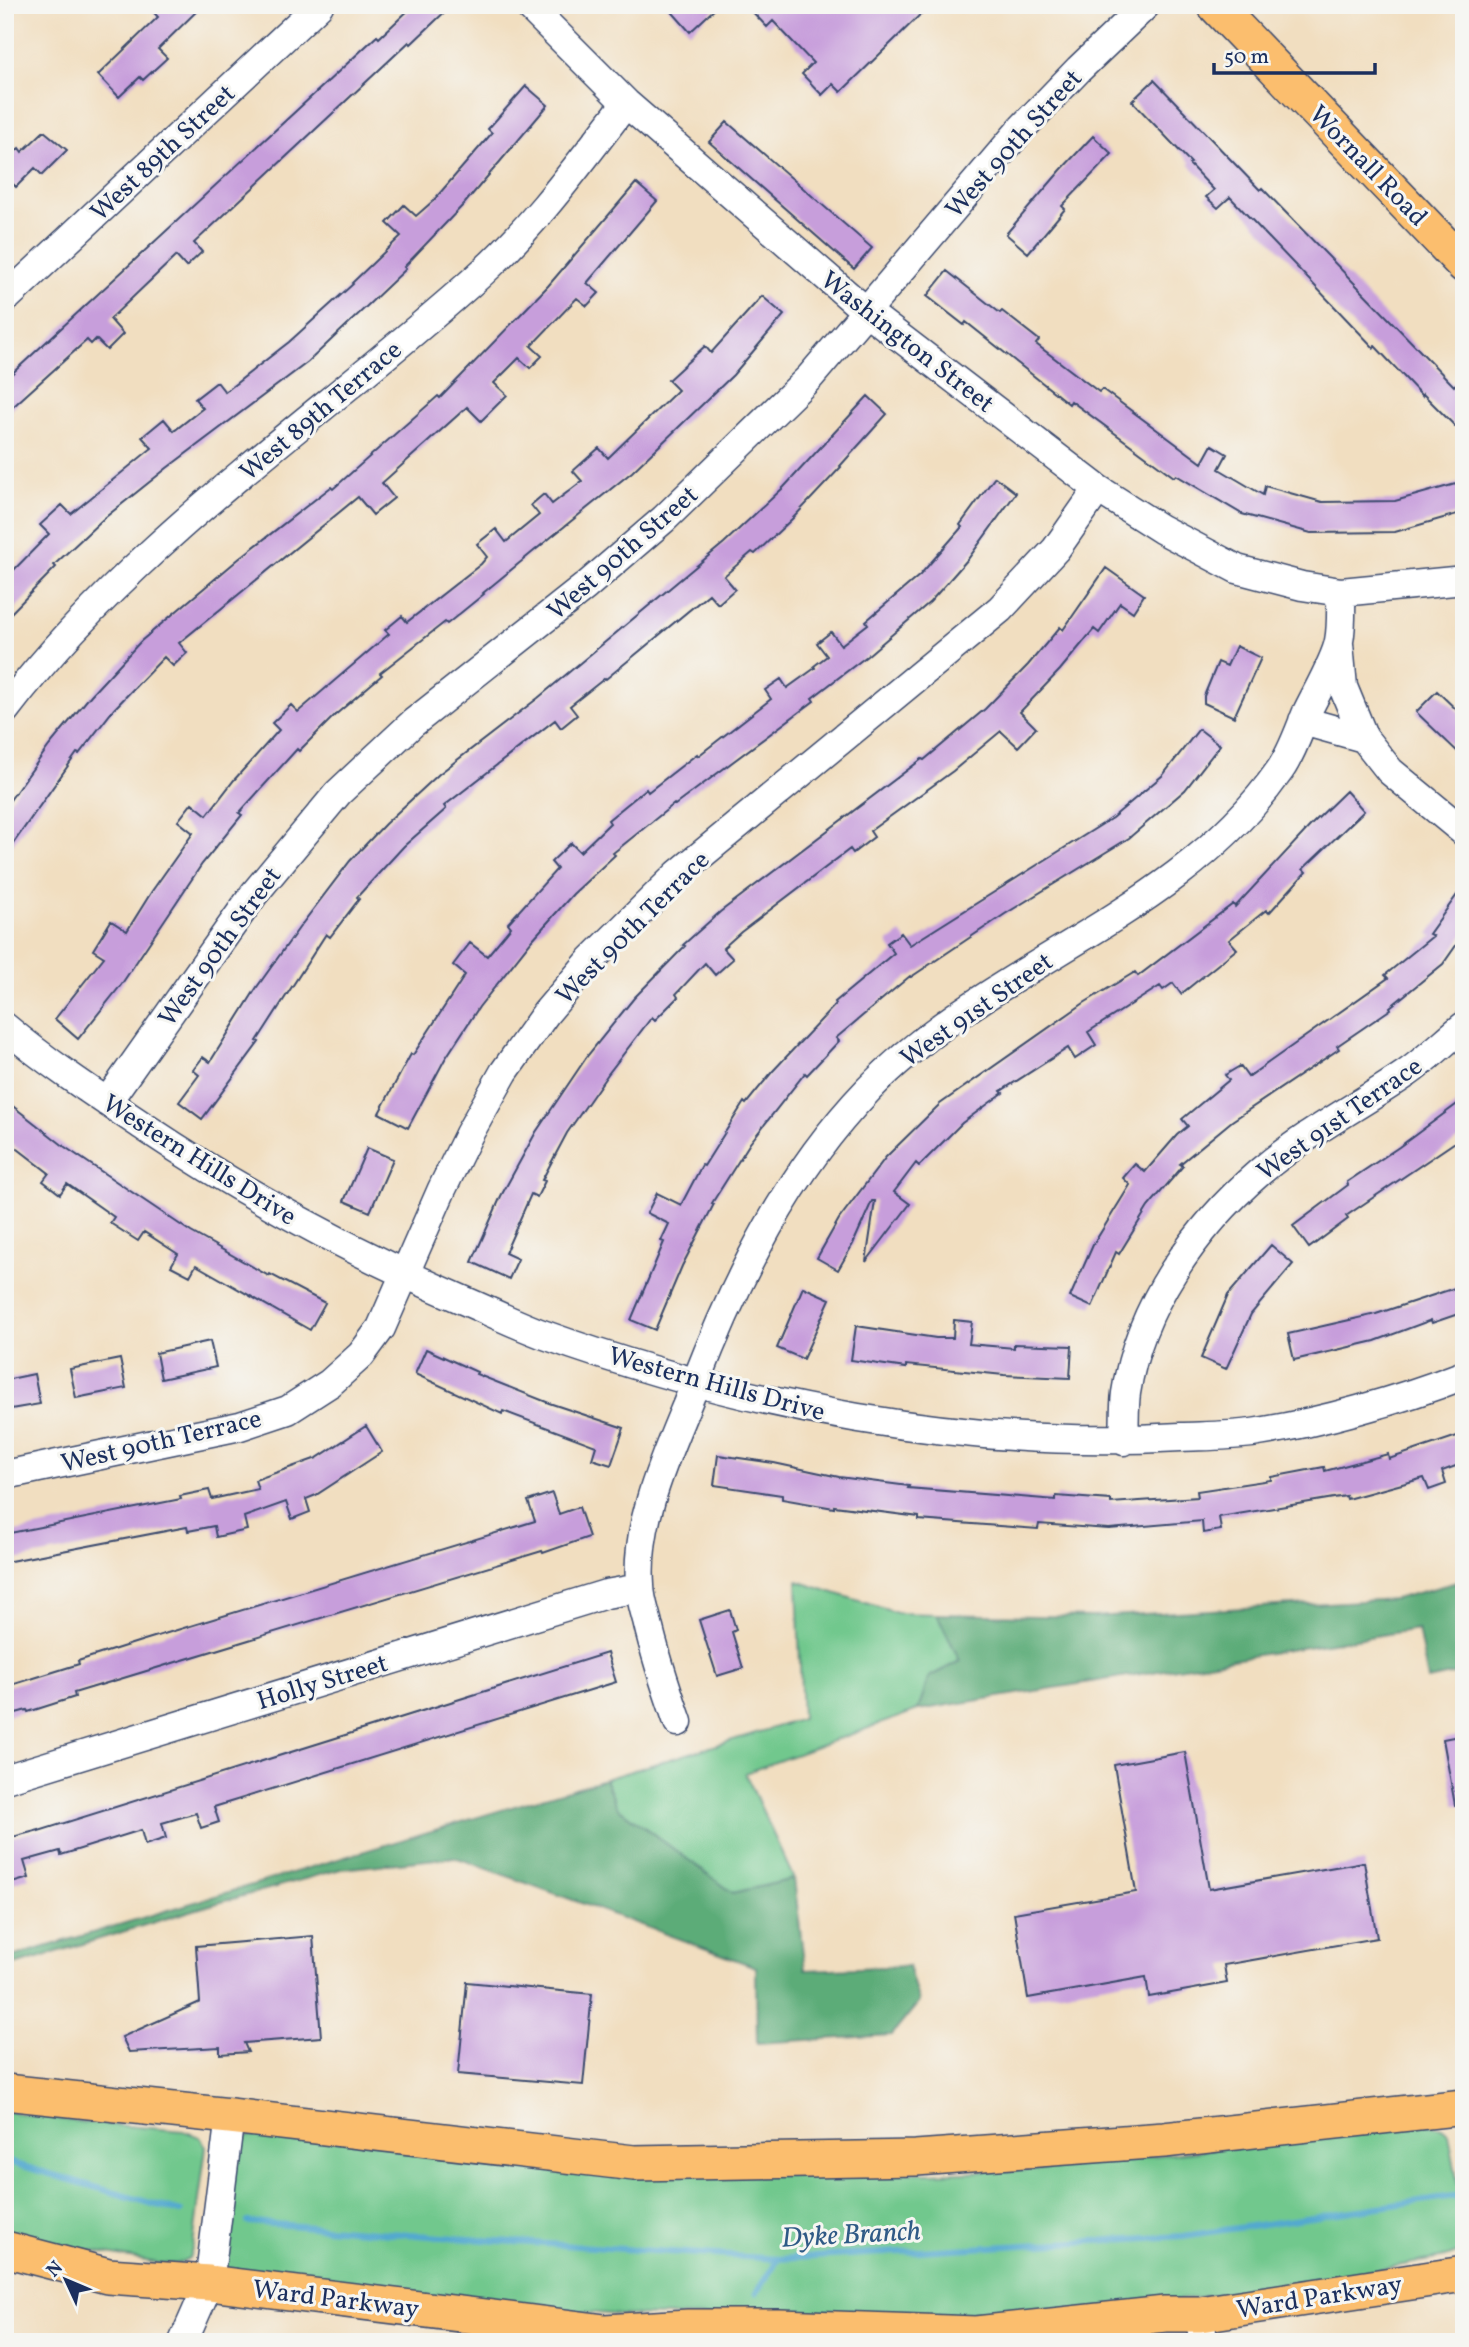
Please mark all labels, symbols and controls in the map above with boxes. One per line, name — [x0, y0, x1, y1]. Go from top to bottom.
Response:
scale bar — [1214, 32, 1374, 76]
text: 50 m — [1224, 43, 1269, 72]
street label: West 90th Street — [938, 62, 1091, 227]
street label: West 89th Street — [83, 77, 244, 230]
street label: Wornall Road — [1300, 98, 1435, 235]
street label: Washington Street — [812, 263, 1001, 422]
street label: West 89th Terrace — [232, 333, 410, 490]
street label: West 90th Street — [540, 478, 707, 629]
street label: West 90th Terrace — [548, 843, 719, 1014]
street label: West 90th Street — [150, 860, 291, 1034]
street label: West 91st Street — [894, 945, 1061, 1077]
street label: West 91st Terrace — [1250, 1049, 1430, 1190]
street label: Western Hills Drive — [95, 1086, 303, 1235]
street label: Western Hills Drive — [604, 1339, 829, 1431]
street label: West 90th Terrace — [58, 1401, 265, 1483]
street label: Holly Street — [253, 1646, 393, 1720]
water label: Dyke Branch — [780, 2212, 922, 2259]
north arrow — [32, 2246, 102, 2316]
text: N — [41, 2255, 69, 2284]
street label: Ward Parkway — [1234, 2267, 1405, 2329]
street label: Ward Parkway — [250, 2272, 421, 2328]

